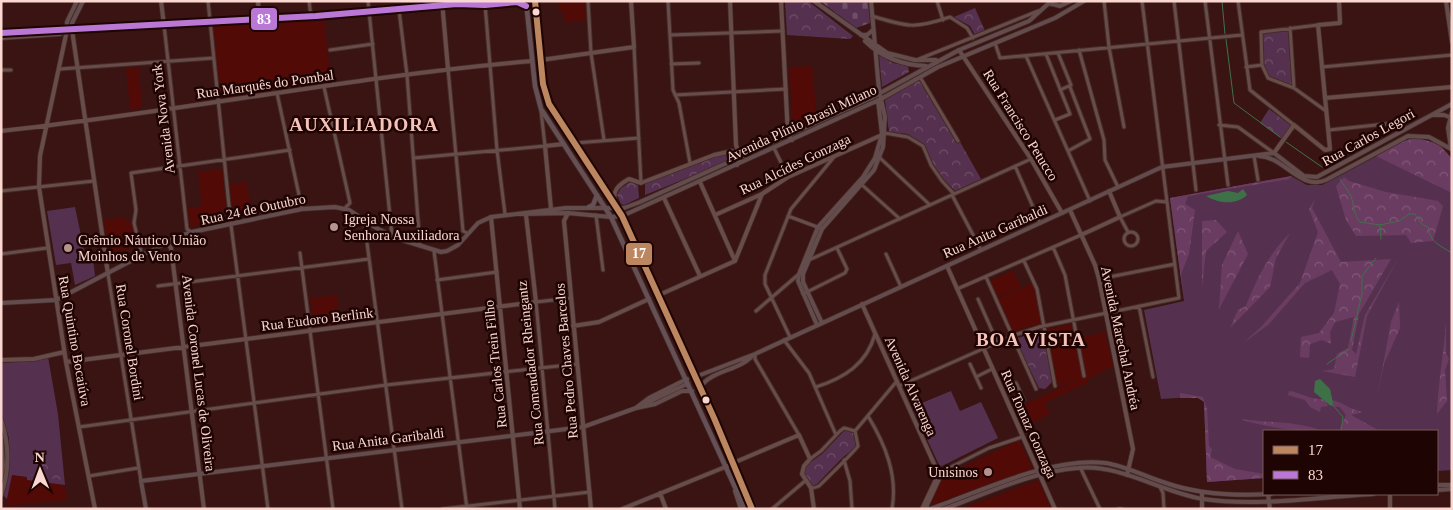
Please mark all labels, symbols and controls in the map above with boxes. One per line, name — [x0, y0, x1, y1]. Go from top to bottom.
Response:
line badge: 83 — [250, 7, 278, 31]
unlabelled marker — [531, 7, 541, 17]
text: 83 — [257, 12, 271, 27]
street label: Avenida Nova York — [149, 63, 178, 175]
street label: Rua Marquês do Pombal — [195, 67, 335, 102]
street label: Rua Francisco Petucco — [980, 67, 1061, 184]
street label: Avenida Plínio Brasil Milano — [724, 82, 879, 165]
street label: Rua Carlos Legori — [1319, 106, 1417, 169]
district label: AUXILIADORA — [289, 114, 439, 135]
street label: Rua Alcídes Gonzaga — [737, 131, 854, 198]
street label: Rua 24 de Outubro — [199, 191, 307, 228]
street label: Rua Anita Garibaldi — [941, 202, 1050, 261]
place label: Igreja Nossa Senhora Auxiliadora — [344, 212, 460, 243]
marker: Igreja Nossa Senhora Auxiliadora — [328, 221, 340, 233]
place label: Grêmio Náutico União Moinhos de Vento — [78, 233, 206, 264]
marker: Grêmio Náutico União Moinhos de Vento — [62, 242, 74, 254]
line badge: 17 — [625, 242, 653, 266]
text: 17 — [632, 246, 646, 261]
street label: Avenida Marechal Andréa — [1098, 265, 1143, 412]
street label: Avenida Coronel Lucas de Oliveira — [179, 274, 218, 473]
street label: Rua Quintino Bocaiúva — [56, 275, 94, 408]
street label: Rua Comendador Rheingantz — [514, 280, 547, 446]
street label: Rua Coronel Bordini — [113, 283, 146, 401]
street label: Rua Pedro Chaves Barcelos — [552, 283, 581, 439]
street label: Rua Carlos Trein Filho — [481, 299, 510, 429]
street label: Rua Eudoro Berlink — [260, 305, 374, 334]
district label: BOA VISTA — [976, 329, 1086, 350]
street label: Avenida Alvarenga — [882, 334, 940, 439]
street label: Rua Tomaz Gonzaga — [998, 368, 1059, 481]
unlabelled marker — [701, 395, 711, 405]
street label: Rua Anita Garibaldi — [331, 425, 445, 454]
legend — [1263, 430, 1438, 495]
text: 17 — [1308, 442, 1324, 458]
north arrow — [15, 445, 65, 495]
text: N — [35, 450, 45, 465]
place label: Unisinos — [928, 465, 978, 480]
marker: Unisinos — [982, 466, 994, 478]
text: 83 — [1308, 467, 1323, 483]

